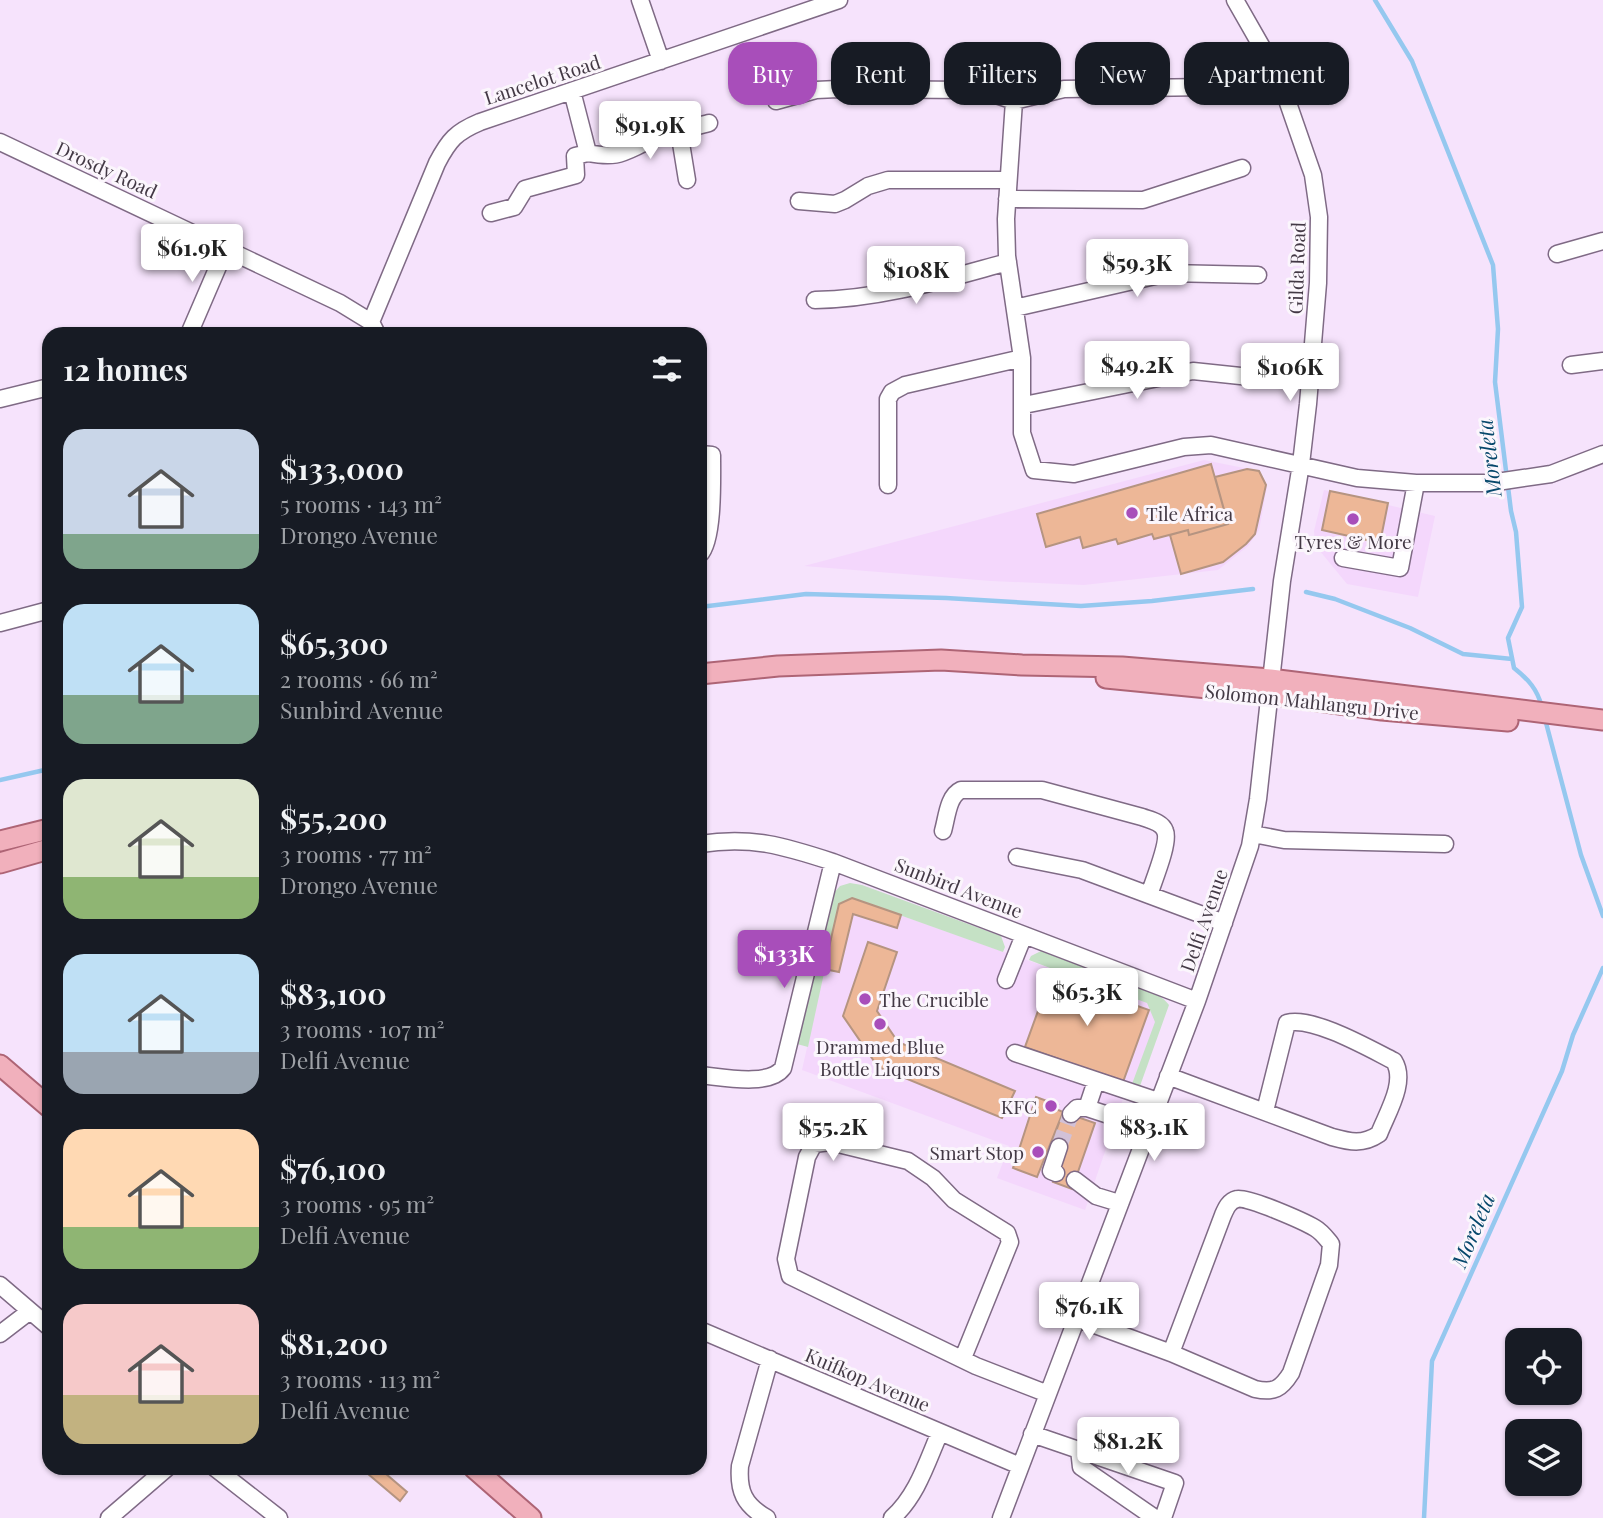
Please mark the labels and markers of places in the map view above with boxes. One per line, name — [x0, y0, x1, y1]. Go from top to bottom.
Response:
pin: $91.9K — [593, 102, 707, 161]
pin: $61.9K — [135, 224, 249, 284]
pin: $59.3K — [1080, 240, 1194, 299]
pin: $108K — [867, 246, 965, 306]
pin: $49.2K — [1080, 342, 1194, 401]
pin: $106K — [1241, 344, 1339, 403]
place label: Tile Africa — [1146, 500, 1234, 526]
marker: Tile Africa — [1124, 505, 1140, 521]
marker: Tyres & More — [1345, 511, 1361, 527]
place label: Tyres & More — [1294, 528, 1412, 554]
pin: $133K — [735, 930, 833, 990]
pin: $65.3K — [1030, 968, 1144, 1028]
place label: The Crucible — [879, 986, 989, 1012]
marker: The Crucible — [857, 991, 873, 1007]
marker: Drammed Blue Bottle Liquors — [872, 1016, 888, 1032]
place label: Drammed Blue Bottle Liquors — [816, 1033, 944, 1081]
place label: KFC — [1001, 1093, 1037, 1119]
marker: KFC — [1043, 1098, 1059, 1114]
pin: $55.2K — [776, 1104, 890, 1163]
pin: $83.1K — [1097, 1104, 1211, 1163]
place label: Smart Stop — [929, 1139, 1024, 1165]
marker: Smart Stop — [1030, 1144, 1046, 1160]
pin: $76.1K — [1032, 1282, 1146, 1342]
pin: $81.2K — [1071, 1418, 1185, 1477]

